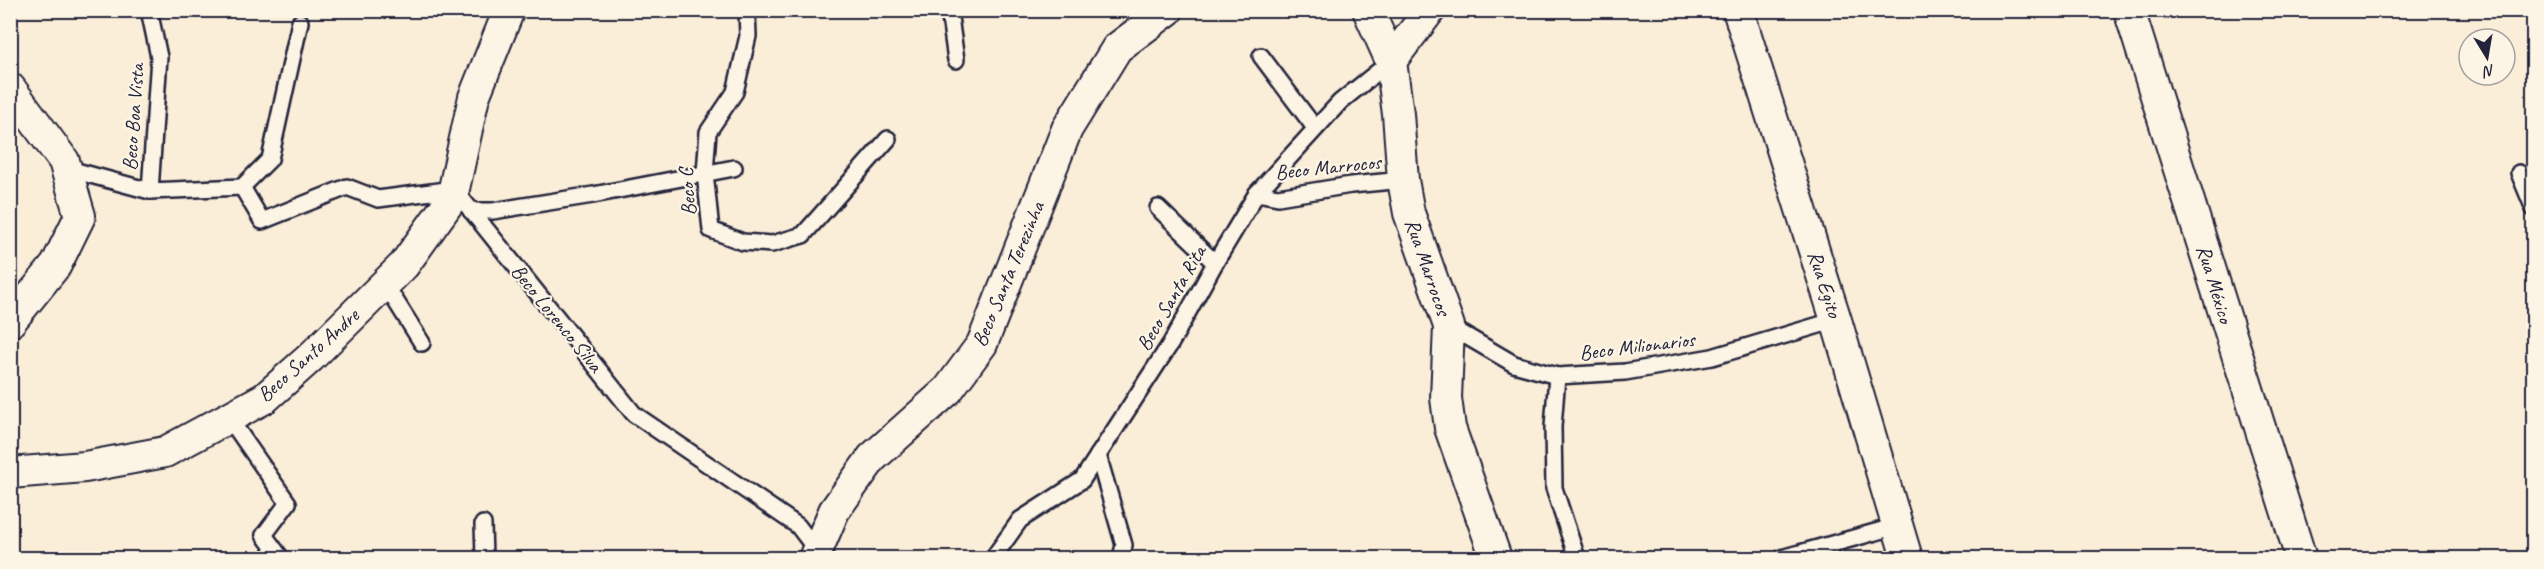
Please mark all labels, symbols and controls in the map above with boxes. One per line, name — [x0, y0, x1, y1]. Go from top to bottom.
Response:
north arrow — [2457, 27, 2517, 87]
street label: Beco Boa Vista — [116, 60, 150, 171]
text: N — [2480, 60, 2496, 82]
street label: Beco Marrocos — [1274, 148, 1384, 185]
street label: Beco C — [672, 164, 702, 217]
street label: Beco Santa Terezinha — [966, 196, 1051, 350]
street label: Rua Marrocos — [1399, 215, 1457, 321]
street label: Beco Santa Rita — [1130, 239, 1213, 355]
street label: Rua México — [2191, 242, 2240, 329]
street label: Rua Egito — [1802, 247, 1848, 322]
street label: Beco Lorenco Silva — [505, 259, 610, 379]
street label: Beco Santo Andre — [252, 302, 365, 407]
street label: Beco Milionarios — [1578, 326, 1698, 366]

